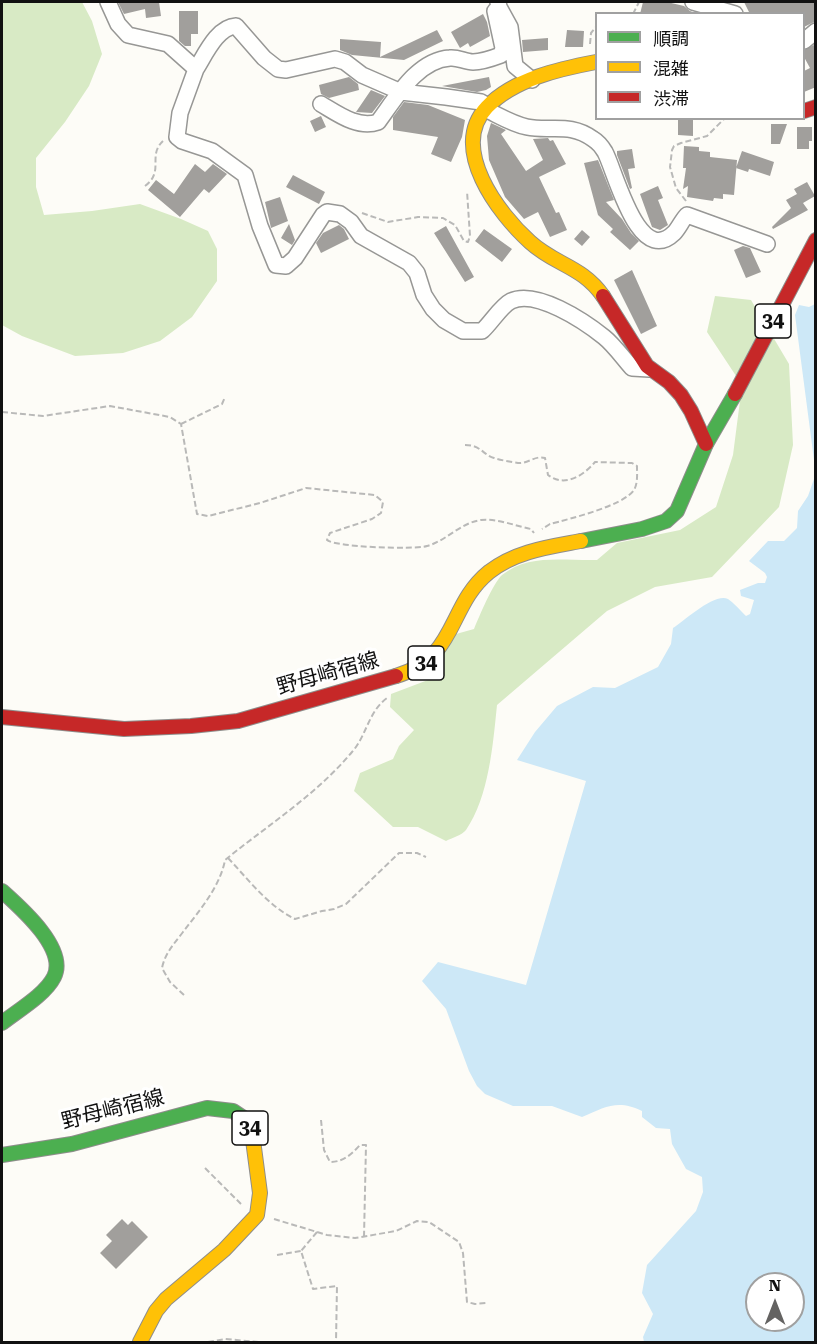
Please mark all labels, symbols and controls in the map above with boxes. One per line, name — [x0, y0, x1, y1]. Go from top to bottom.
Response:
legend — [595, 12, 805, 120]
text: 順調 — [653, 28, 689, 49]
text: 混雑 — [653, 58, 689, 79]
text: 渋滞 — [653, 88, 689, 109]
road number: 34 — [755, 304, 791, 338]
road number: 34 — [408, 646, 444, 680]
street label: 野母崎宿線 — [274, 647, 382, 701]
street label: 野母崎宿線 — [59, 1085, 167, 1135]
road number: 34 — [232, 1111, 268, 1145]
north arrow — [745, 1272, 805, 1332]
text: N — [769, 1276, 781, 1295]

